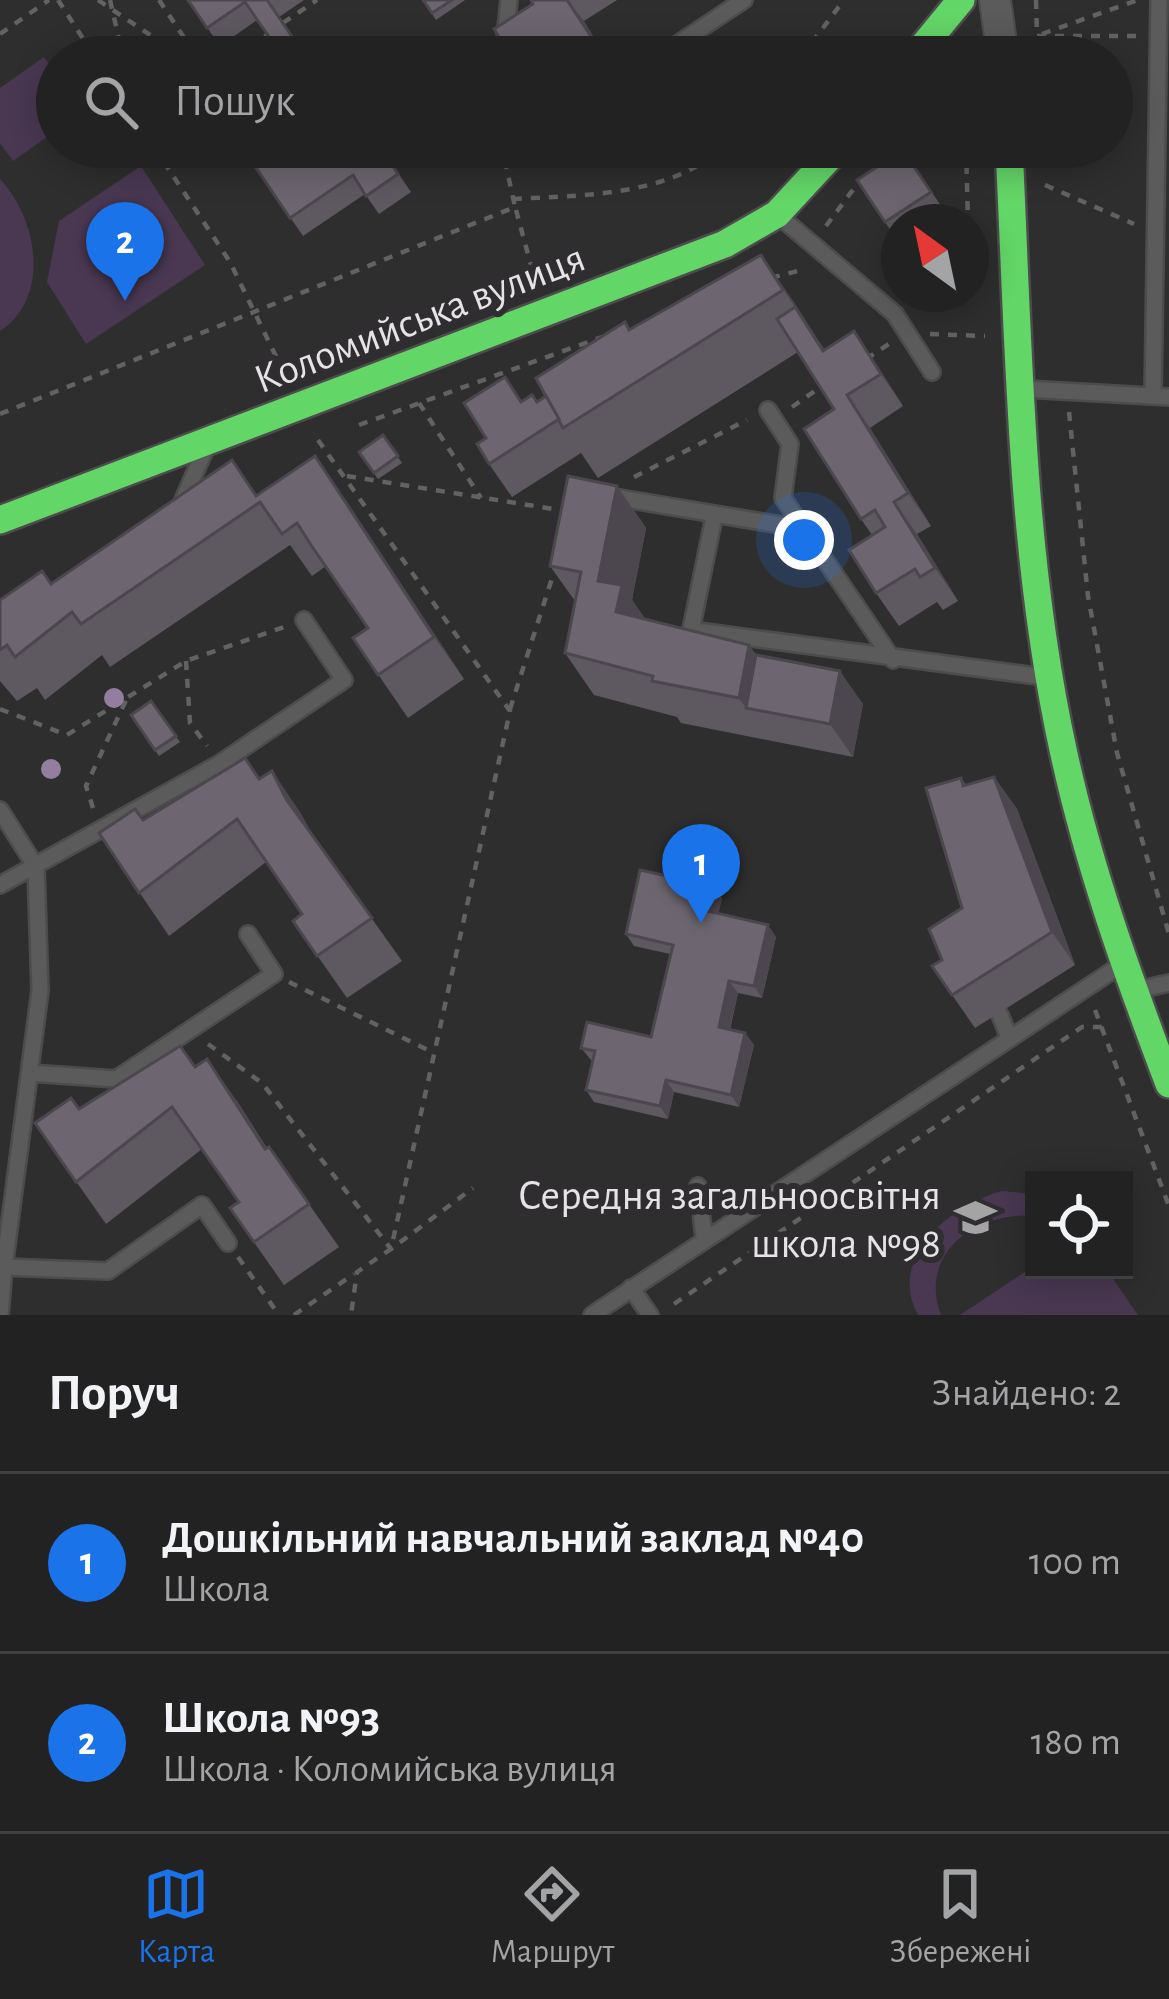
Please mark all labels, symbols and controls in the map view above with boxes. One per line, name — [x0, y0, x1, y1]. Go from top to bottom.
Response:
search box — [36, 36, 1133, 168]
icon: search — [78, 69, 144, 135]
text: Пошук — [174, 79, 295, 124]
pin: 2 — [86, 202, 164, 301]
north arrow — [881, 204, 989, 312]
street label: Коломийська вулиця — [249, 236, 591, 401]
your location — [774, 510, 834, 570]
pin: 1 — [662, 824, 740, 923]
map controls — [1025, 1171, 1133, 1279]
button: locate — [1025, 1171, 1133, 1279]
place label: Середня загальноосвітня школа №98 — [518, 1175, 941, 1265]
school or university icon: Середня загальноосвітня школа №98 — [952, 1195, 998, 1241]
text: Поруч — [48, 1368, 180, 1419]
text: Знайдено: 2 — [932, 1374, 1121, 1413]
text: Дошкільний навчальний заклад №40 — [162, 1516, 864, 1561]
text: 1 — [80, 1543, 94, 1582]
text: 100 m — [1029, 1543, 1121, 1582]
text: Школа — [162, 1570, 270, 1609]
text: Школа №93 — [162, 1696, 380, 1741]
text: 2 — [78, 1723, 96, 1762]
text: 180 m — [1031, 1723, 1121, 1762]
text: Школа · Коломийська вулиця — [162, 1750, 617, 1789]
tab: Карта — [138, 1861, 215, 1973]
tab: Маршрут — [490, 1861, 614, 1973]
tab: Збережені — [890, 1861, 1031, 1973]

